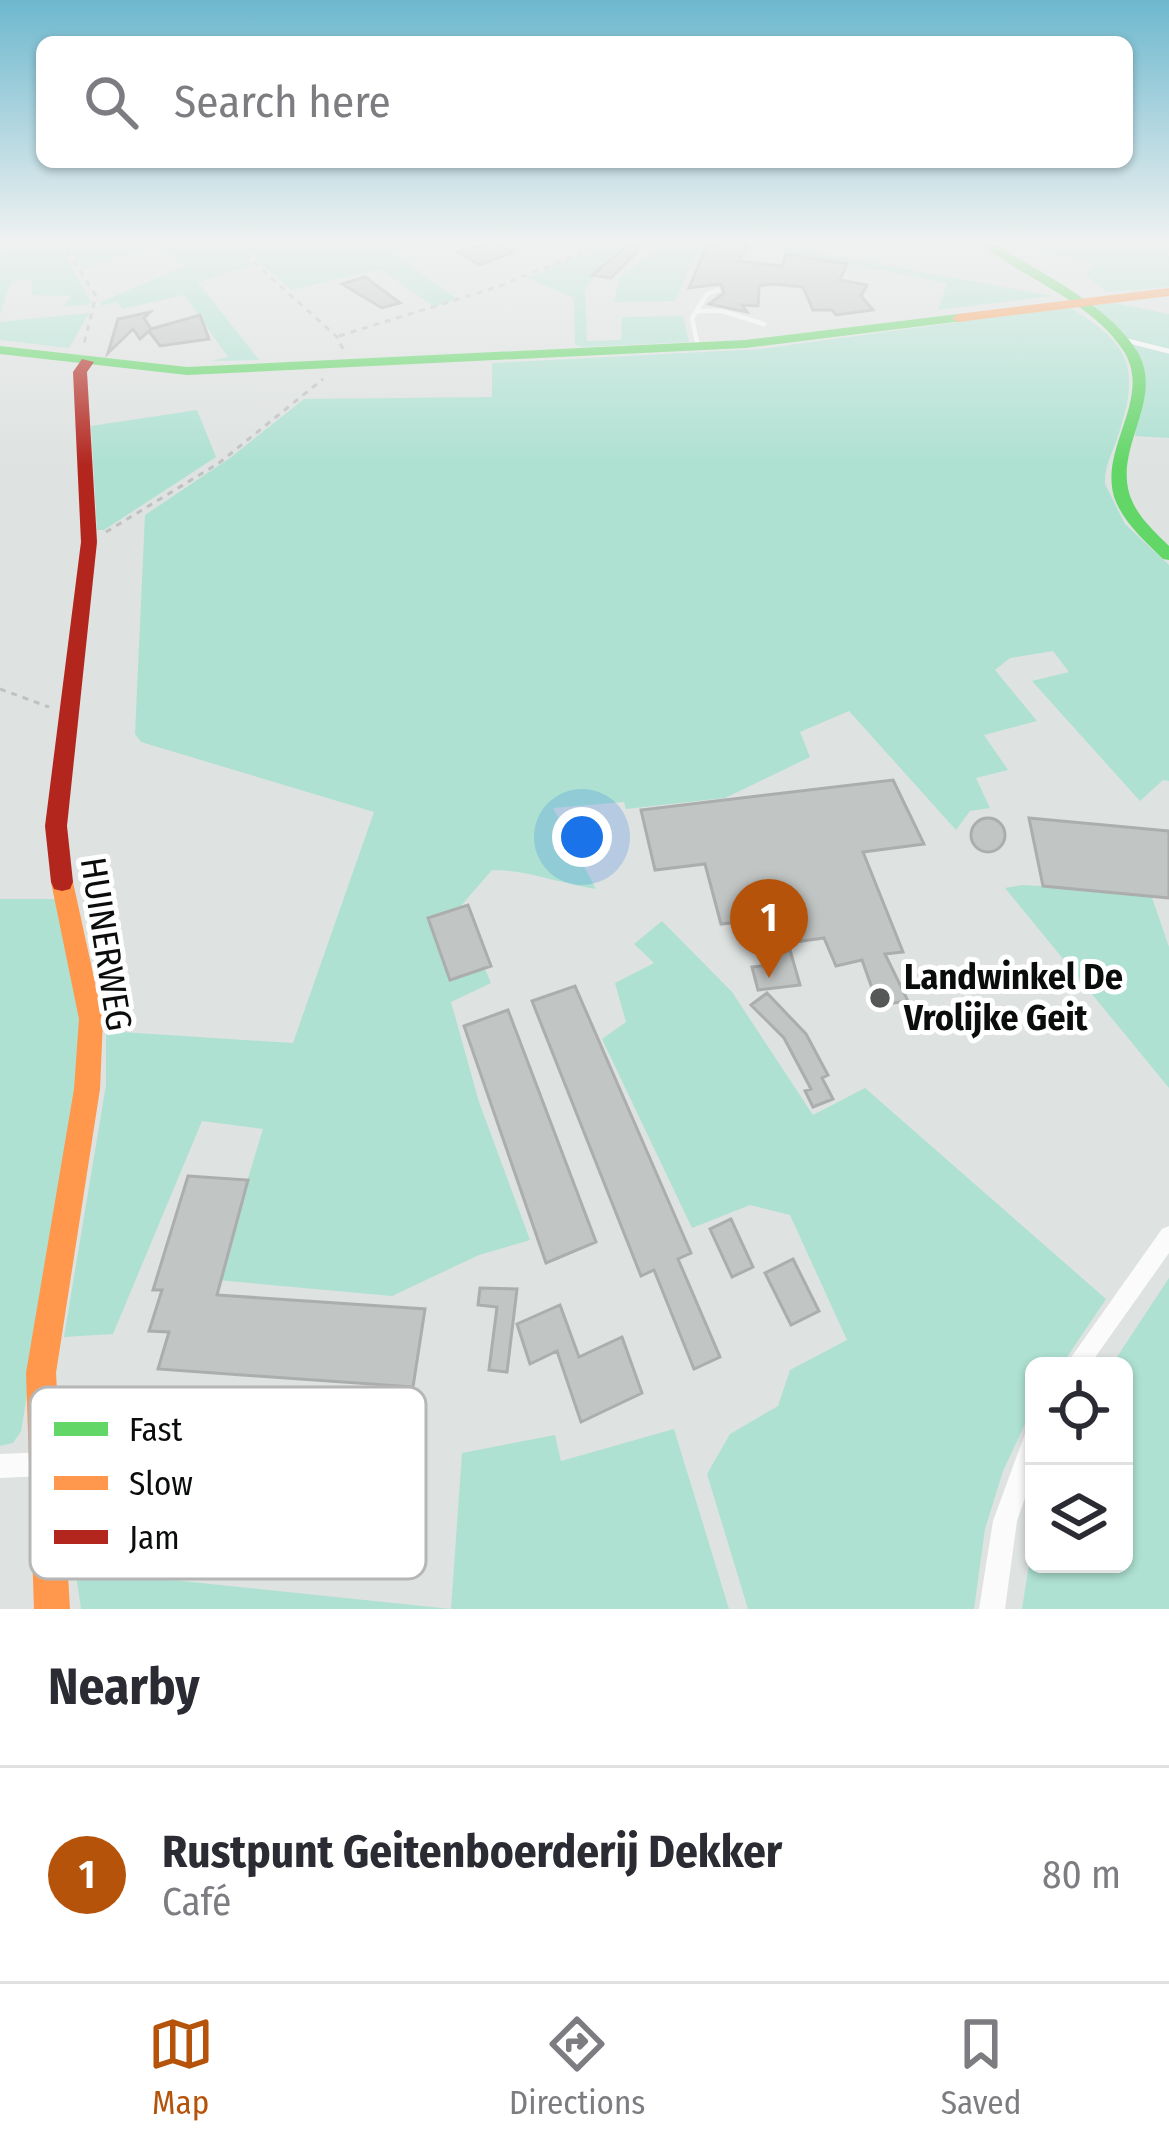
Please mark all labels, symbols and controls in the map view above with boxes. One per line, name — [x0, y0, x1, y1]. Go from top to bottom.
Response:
search box — [36, 36, 1133, 168]
icon: search — [78, 69, 144, 135]
text: Search here — [174, 75, 391, 129]
your location — [552, 807, 612, 867]
street label: HUINERWEG — [71, 854, 141, 1034]
pin: 1 — [730, 879, 808, 978]
place label: Landwinkel De Vrolijke Geit — [903, 955, 1123, 1040]
marker: Landwinkel De Vrolijke Geit — [867, 985, 893, 1011]
map controls — [1025, 1357, 1133, 1573]
button: locate — [1025, 1357, 1133, 1465]
legend — [30, 1387, 426, 1579]
text: Fast — [129, 1410, 183, 1450]
text: Slow — [129, 1464, 193, 1504]
button: layers — [1025, 1465, 1133, 1573]
text: Jam — [129, 1518, 180, 1558]
text: Nearby — [48, 1656, 200, 1718]
text: Rustpunt Geitenboerderij Dekker — [162, 1825, 782, 1879]
text: 1 — [79, 1852, 95, 1898]
text: 80 m — [1042, 1852, 1121, 1898]
text: Café — [162, 1879, 231, 1925]
tab: Map — [148, 2011, 214, 2123]
tab: Directions — [509, 2011, 645, 2123]
tab: Saved — [941, 2011, 1021, 2123]

